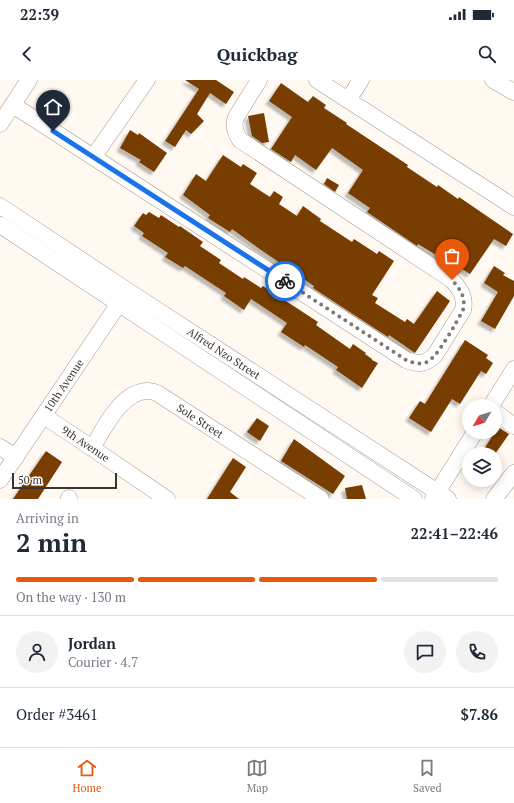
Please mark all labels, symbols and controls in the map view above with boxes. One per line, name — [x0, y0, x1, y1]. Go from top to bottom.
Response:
text: 22:39 — [20, 4, 59, 24]
text: Quickbag — [217, 42, 297, 66]
icon: back — [16, 43, 38, 65]
icon: search — [476, 43, 498, 65]
pin — [36, 90, 70, 131]
icon: home — [42, 96, 64, 118]
pin — [435, 239, 469, 280]
icon: bag — [441, 245, 463, 267]
courier — [265, 261, 305, 301]
icon: bike — [274, 270, 296, 292]
street label: Alfred Nzo Street — [185, 324, 263, 382]
street label: 10th Avenue — [41, 356, 87, 415]
north arrow — [462, 399, 502, 439]
map controls — [462, 399, 502, 487]
street label: Sole Street — [174, 401, 226, 441]
street label: 9th Avenue — [59, 423, 113, 465]
button: layers — [462, 447, 502, 487]
scale bar — [12, 471, 117, 490]
text: 50 m — [18, 473, 42, 487]
text: Arriving in — [16, 509, 79, 527]
text: 22:41–22:46 — [411, 523, 498, 543]
text: 2 min — [16, 525, 87, 559]
text: On the way · 130 m — [16, 588, 126, 606]
button: person — [16, 631, 58, 673]
button: chat — [404, 631, 446, 673]
button: phone — [456, 631, 498, 673]
text: Jordan — [68, 633, 116, 653]
text: Courier · 4.7 — [68, 653, 138, 671]
text: Order #3461 — [16, 704, 98, 724]
text: $7.86 — [460, 704, 498, 724]
tab: Home — [72, 757, 102, 795]
tab: Map — [246, 757, 268, 795]
tab: Saved — [413, 757, 442, 795]

